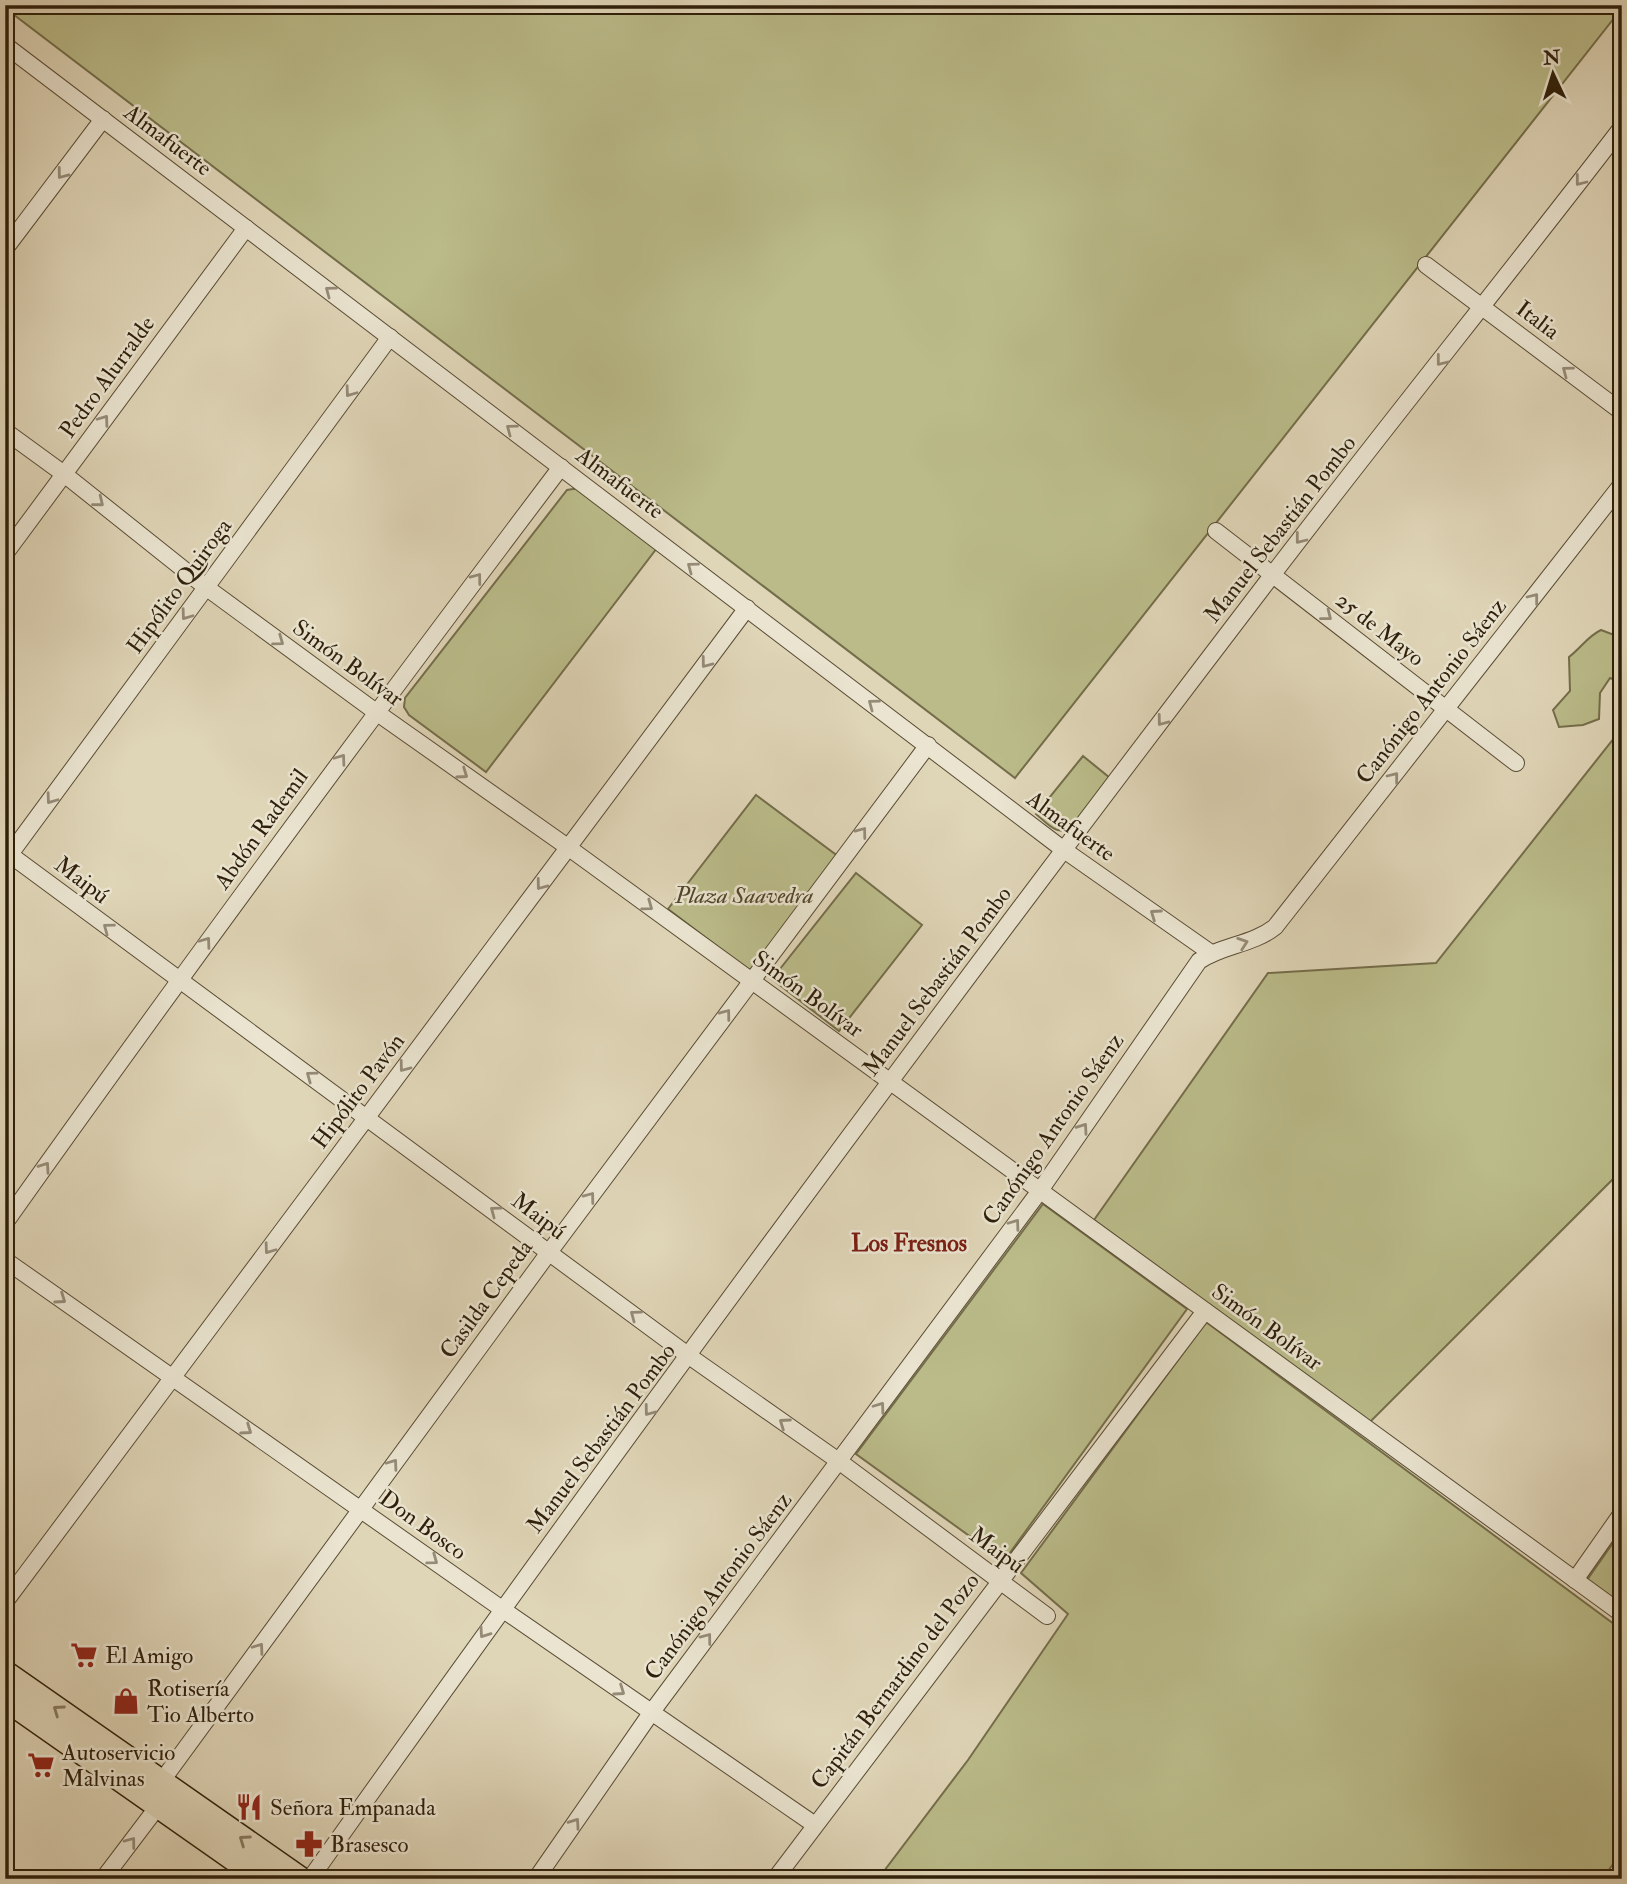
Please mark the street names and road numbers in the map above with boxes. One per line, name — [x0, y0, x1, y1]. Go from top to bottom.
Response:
street label: Almafuerte — [118, 97, 218, 183]
street label: Italia — [1510, 294, 1566, 346]
street label: Pedro Alurralde — [53, 310, 161, 444]
street label: Manuel Sebastián Pombo — [1198, 429, 1362, 629]
street label: Almafuerte — [570, 440, 670, 526]
street label: Hipólito Quiroga — [120, 512, 239, 660]
street label: 25 de Mayo — [1330, 585, 1430, 673]
street label: Canónigo Antonio Sáenz — [1349, 592, 1513, 790]
street label: Simón Bolívar — [287, 613, 410, 713]
street label: Abdón Rademil — [207, 763, 314, 896]
street label: Almafuerte — [1020, 784, 1121, 868]
street label: Maipú — [48, 850, 115, 911]
street label: Manuel Sebastián Pombo — [856, 880, 1018, 1082]
street label: Simón Bolívar — [747, 944, 870, 1044]
street label: Hipólito Pavón — [305, 1027, 412, 1155]
street label: Canónigo Antonio Sáenz — [976, 1027, 1130, 1231]
street label: Maipú — [505, 1186, 572, 1247]
street label: Casilda Cepeda — [433, 1233, 540, 1365]
street label: Simón Bolívar — [1206, 1277, 1329, 1377]
street label: Manuel Sebastián Pombo — [520, 1337, 682, 1539]
street label: Don Bosco — [374, 1484, 472, 1566]
street label: Canónigo Antonio Sáenz — [638, 1486, 798, 1686]
street label: Maipú — [963, 1520, 1030, 1581]
street label: Capitán Bernardino del Pozo — [804, 1567, 987, 1795]

